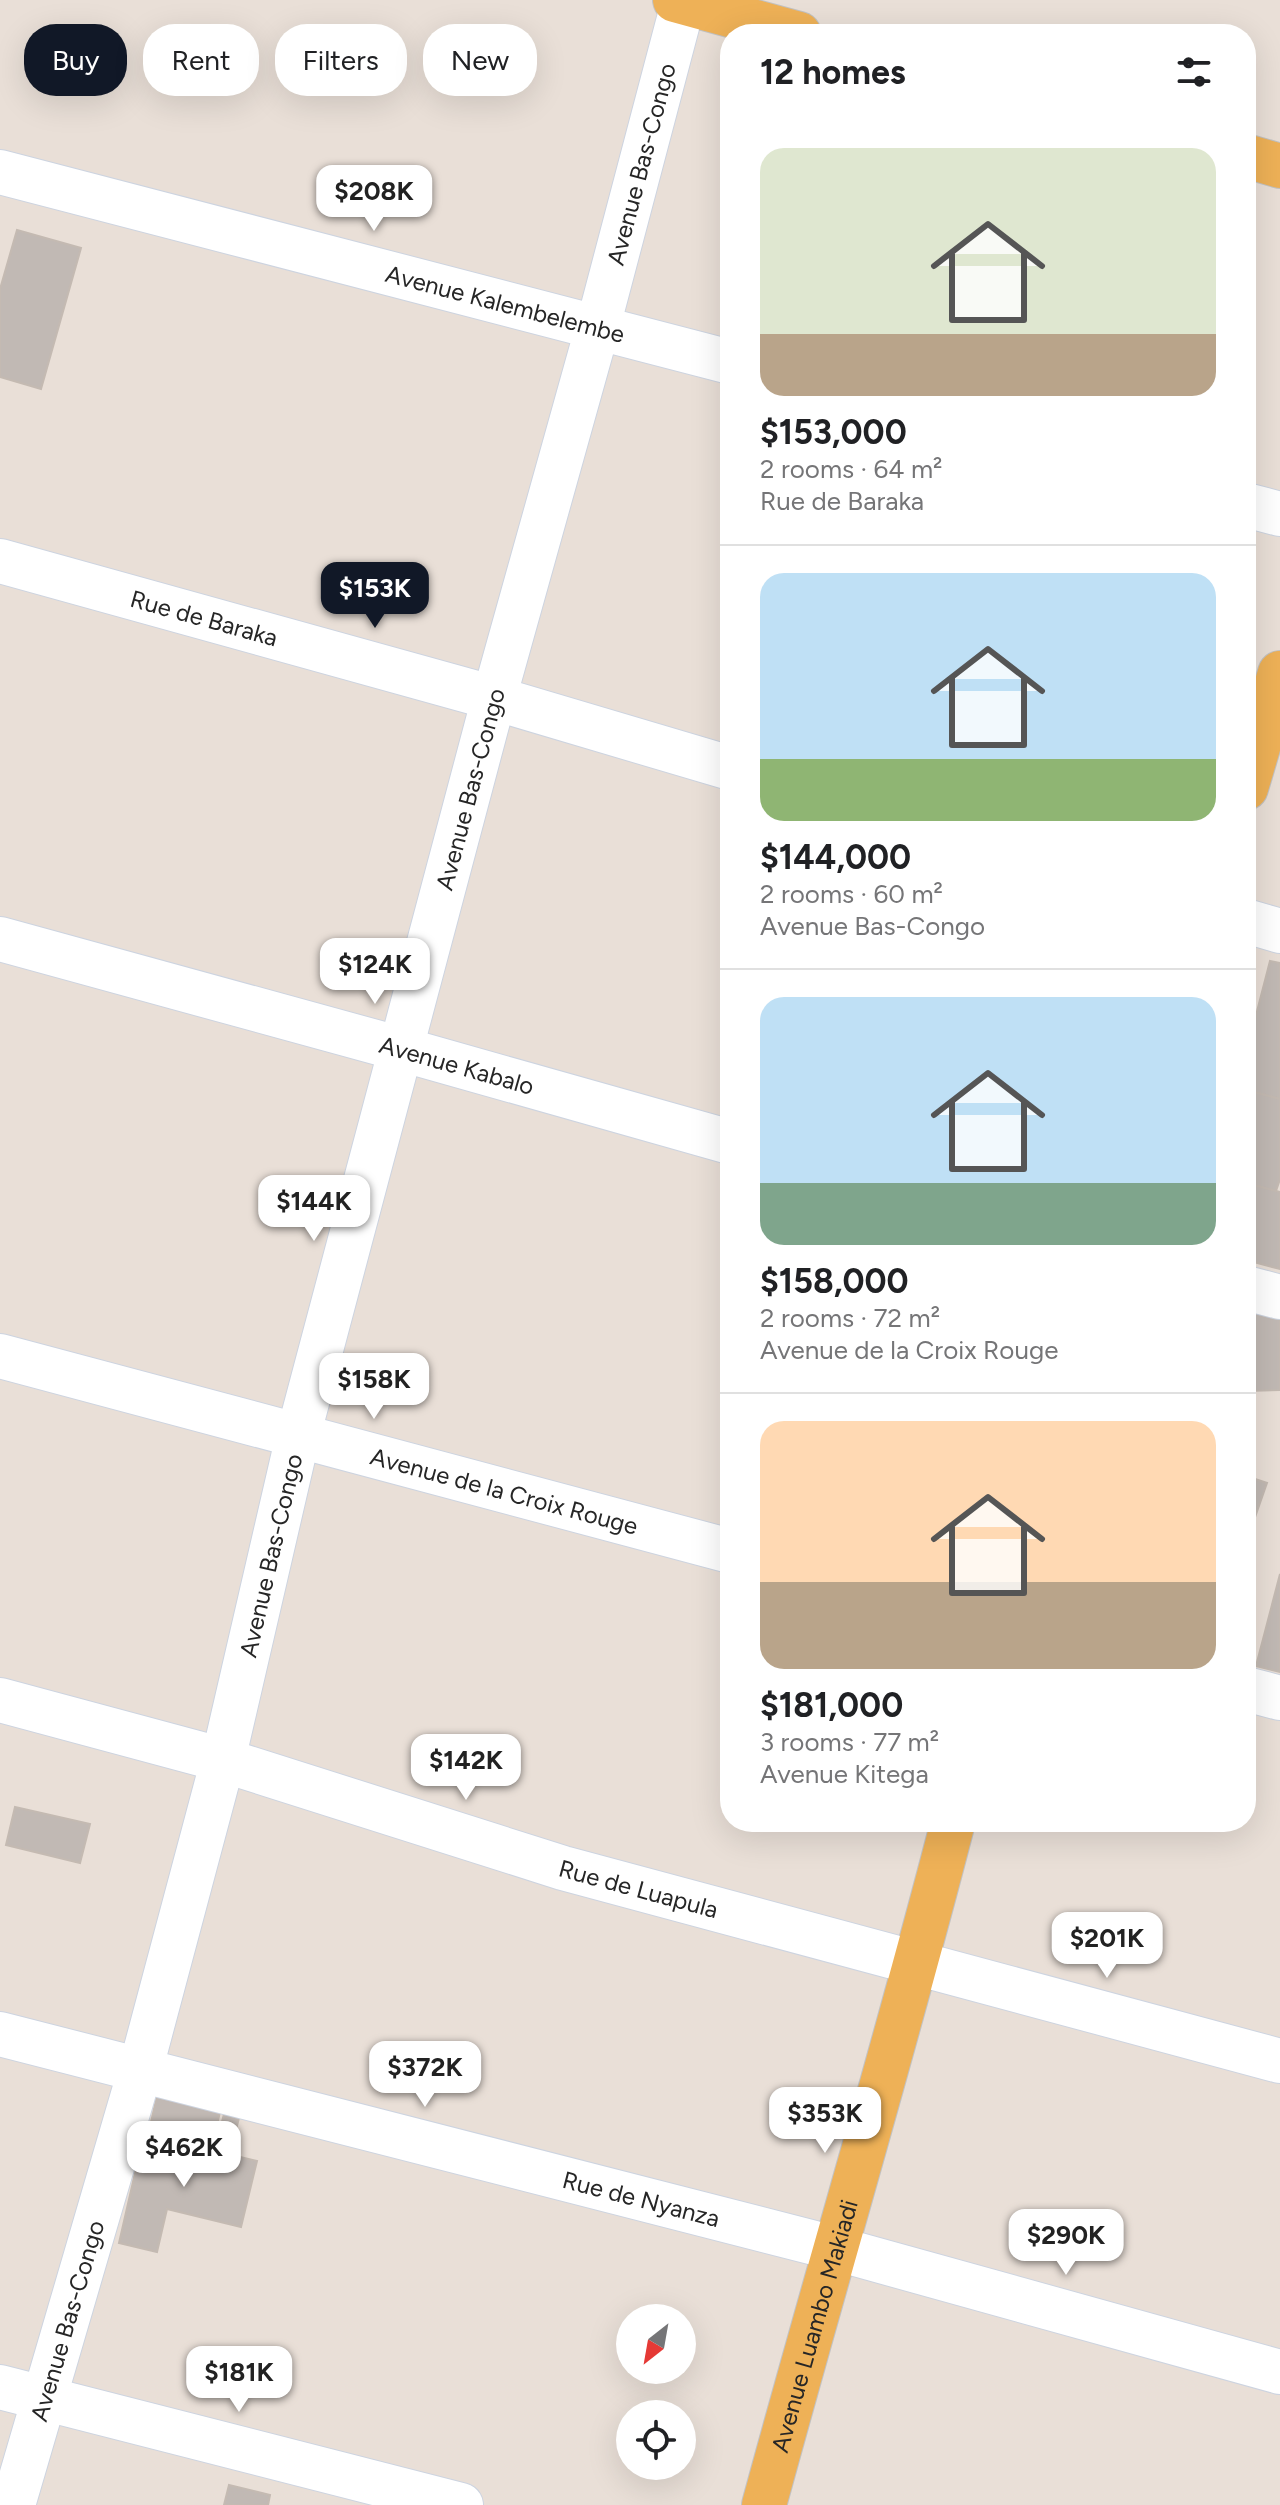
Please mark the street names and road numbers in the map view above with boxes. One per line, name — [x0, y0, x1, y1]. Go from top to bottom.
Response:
street label: Avenue Bas-Congo — [600, 60, 681, 268]
street label: Avenue Kalembelembe — [383, 258, 628, 348]
street label: Rue de Baraka — [127, 583, 281, 652]
street label: Avenue Bas-Congo — [429, 685, 511, 893]
street label: Avenue Kabalo — [376, 1029, 538, 1100]
street label: Avenue de la Croix Rouge — [367, 1441, 641, 1540]
street label: Avenue Bas-Congo — [233, 1451, 308, 1660]
street label: Rue de Luapula — [556, 1853, 722, 1924]
street label: Rue de Nyanza — [560, 2164, 723, 2233]
street label: Avenue Luambo Makiadi — [765, 2196, 863, 2455]
street label: Avenue Bas-Congo — [24, 2217, 110, 2425]

